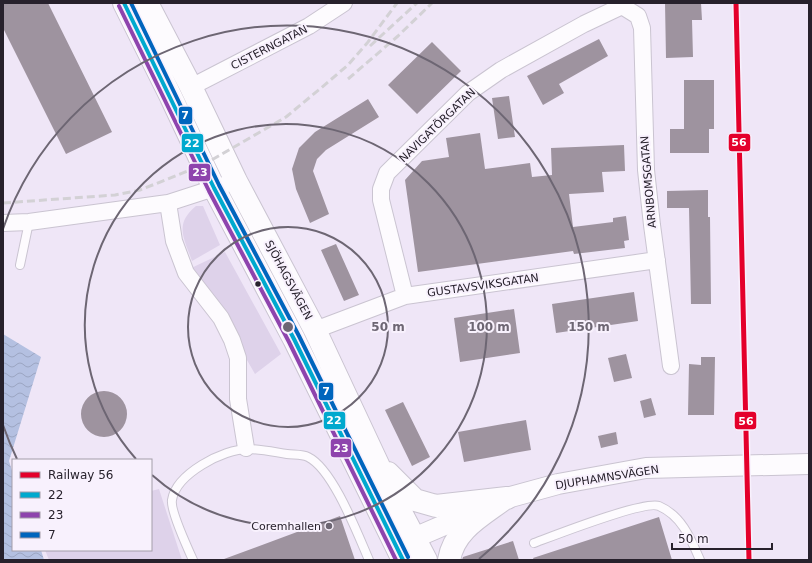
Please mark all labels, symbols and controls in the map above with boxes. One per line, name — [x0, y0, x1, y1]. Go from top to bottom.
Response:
street label: CISTERNGATAN — [229, 23, 310, 72]
street label: NAVIGATÖRGATAN — [397, 86, 478, 165]
line badge: 7 — [178, 106, 193, 125]
text: 7 — [181, 109, 189, 122]
line badge: 22 — [181, 133, 204, 153]
line badge: 56 — [728, 133, 751, 152]
street label: ARNBOMSGATAN — [638, 135, 659, 229]
text: 56 — [731, 136, 747, 149]
text: 22 — [184, 137, 200, 150]
line badge: 23 — [188, 163, 211, 182]
text: 23 — [192, 166, 208, 179]
street label: SJÖHAGSVÄGEN — [262, 238, 315, 322]
street label: GUSTAVSVIKSGATAN — [426, 271, 540, 300]
unlabelled marker — [253, 279, 263, 289]
centre of rings — [281, 320, 295, 334]
text: 50 m — [371, 320, 405, 334]
text: 100 m — [468, 320, 510, 334]
text: 150 m — [568, 320, 610, 334]
line badge: 7 — [318, 382, 334, 401]
text: 7 — [322, 385, 330, 398]
line badge: 22 — [323, 411, 346, 430]
line badge: 56 — [734, 411, 757, 430]
text: 22 — [326, 414, 342, 427]
text: 56 — [738, 415, 754, 428]
line badge: 23 — [330, 438, 352, 458]
text: 23 — [333, 442, 349, 455]
legend — [12, 459, 152, 551]
street label: DJUPHAMNSVÄGEN — [554, 463, 660, 492]
text: Railway 56 — [48, 468, 113, 482]
text: 22 — [48, 488, 63, 502]
text: 23 — [48, 508, 63, 522]
place label: Coremhallen — [251, 520, 321, 533]
marker: Coremhallen — [324, 521, 334, 531]
scale bar — [672, 525, 772, 551]
text: 7 — [48, 528, 56, 542]
text: 50 m — [678, 532, 709, 546]

